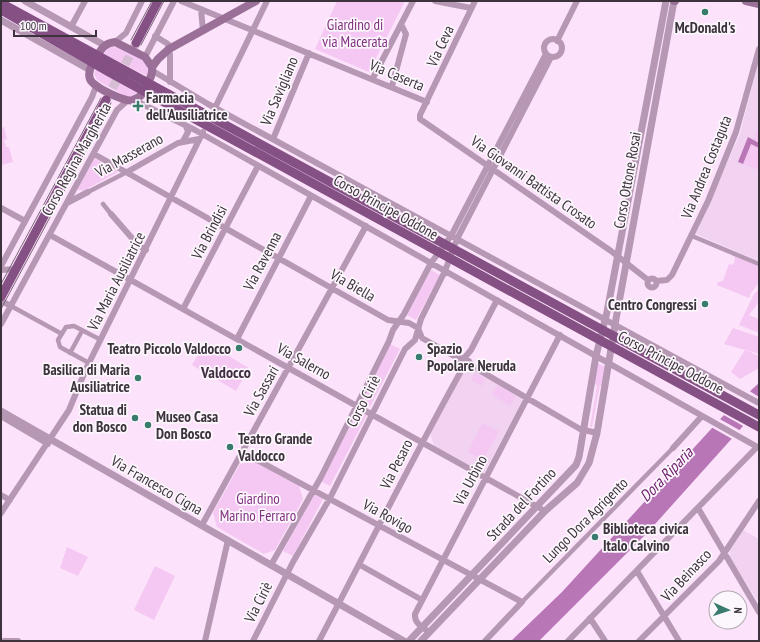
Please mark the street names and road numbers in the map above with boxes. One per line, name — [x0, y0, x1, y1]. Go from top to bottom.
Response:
street label: Via Ceva — [422, 22, 458, 71]
street label: Via Savigliano — [256, 54, 302, 129]
street label: Via Caserta — [366, 55, 427, 95]
street label: Corso Regina Margherita — [37, 99, 115, 219]
street label: Via Andrea Costaguta — [676, 112, 735, 222]
street label: Via Masserano — [91, 129, 166, 182]
street label: Corso Ottone Rosai — [609, 130, 645, 230]
street label: Via Giovanni Battista Crosato — [466, 131, 601, 233]
street label: Corso Principe Oddone — [330, 170, 442, 244]
street label: Via Brindisi — [186, 202, 231, 263]
street label: Via Maria Ausiliatrice — [82, 228, 149, 335]
street label: Via Ravenna — [238, 228, 285, 294]
street label: Via Biella — [326, 264, 379, 305]
street label: Corso Principe Oddone — [615, 326, 727, 398]
street label: Via Salerno — [273, 338, 334, 384]
street label: Via Sassari — [239, 362, 283, 421]
street label: Corso Ciriè — [342, 372, 384, 430]
street label: Via Pesaro — [375, 436, 417, 493]
street label: Via Francesco Cigna — [107, 451, 206, 519]
street label: Via Urbino — [448, 452, 491, 509]
street label: Strada del Fortino — [482, 463, 560, 545]
street label: Lungo Dora Agrigento — [538, 473, 632, 567]
street label: Via Rovigo — [359, 494, 416, 537]
street label: Via Beinasco — [656, 545, 715, 606]
street label: Via Ciriè — [239, 578, 276, 626]

